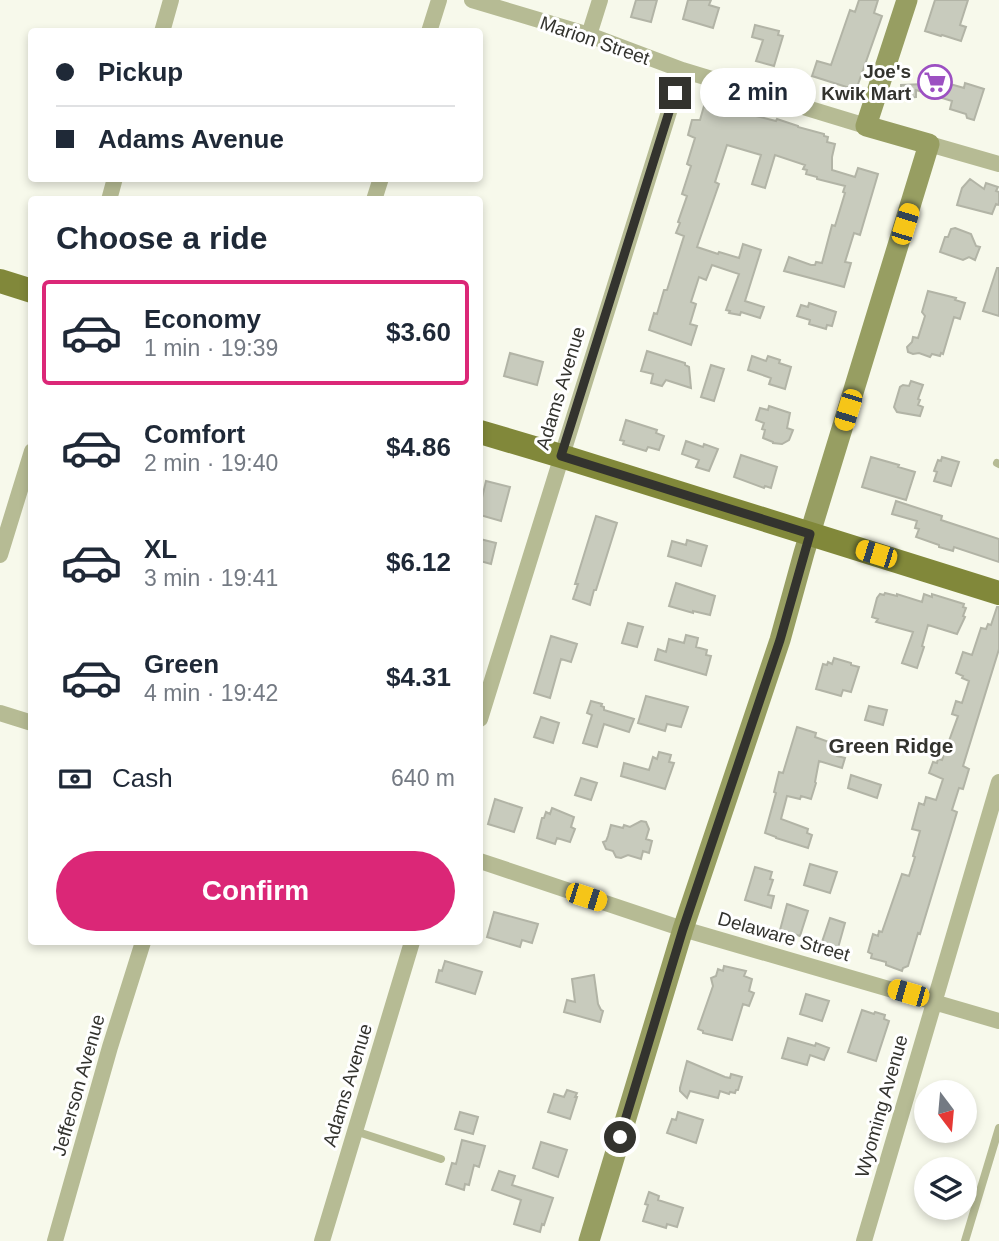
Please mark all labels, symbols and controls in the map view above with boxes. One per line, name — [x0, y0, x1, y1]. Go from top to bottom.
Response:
street label: Marion Street — [538, 12, 653, 69]
text: Pickup — [98, 57, 183, 87]
place label: Joe's Kwik Mart — [821, 61, 912, 104]
supermarket icon: Joe's Kwik Mart — [916, 63, 954, 101]
callout: 2 min — [700, 68, 815, 118]
route end — [659, 77, 691, 109]
text: 2 min — [728, 79, 788, 105]
text: Adams Avenue — [98, 124, 284, 154]
car — [889, 201, 922, 247]
text: Choose a ride — [56, 220, 268, 256]
icon: car — [60, 301, 123, 364]
text: Economy — [144, 304, 261, 334]
text: $3.60 — [386, 317, 451, 347]
street label: Adams Avenue — [532, 324, 589, 452]
text: 1 min · 19:39 — [144, 335, 278, 361]
car — [832, 387, 865, 433]
icon: car — [60, 416, 123, 479]
text: Comfort — [144, 419, 245, 449]
text: $4.86 — [386, 432, 451, 462]
text: 2 min · 19:40 — [144, 450, 278, 476]
icon: car — [60, 531, 123, 594]
text: XL — [144, 534, 177, 564]
car — [853, 538, 900, 570]
text: $6.12 — [386, 547, 451, 577]
text: 3 min · 19:41 — [144, 565, 278, 591]
icon: car — [60, 646, 123, 709]
text: Green — [144, 649, 219, 679]
text: $4.31 — [386, 662, 451, 692]
text: 4 min · 19:42 — [144, 680, 278, 706]
district label: Green Ridge — [829, 734, 953, 757]
icon: cash — [56, 760, 94, 798]
text: Cash — [112, 763, 173, 793]
text: 640 m — [391, 765, 455, 791]
button: Confirm — [56, 851, 455, 931]
car — [563, 881, 610, 913]
street label: Delaware Street — [715, 908, 853, 966]
car — [885, 977, 932, 1009]
street label: Jefferson Avenue — [48, 1012, 109, 1158]
street label: Adams Avenue — [319, 1021, 376, 1149]
street label: Wyoming Avenue — [851, 1032, 912, 1180]
north arrow — [914, 1080, 976, 1143]
map controls — [914, 1080, 977, 1220]
route start — [604, 1121, 636, 1153]
button: layers — [914, 1157, 977, 1220]

